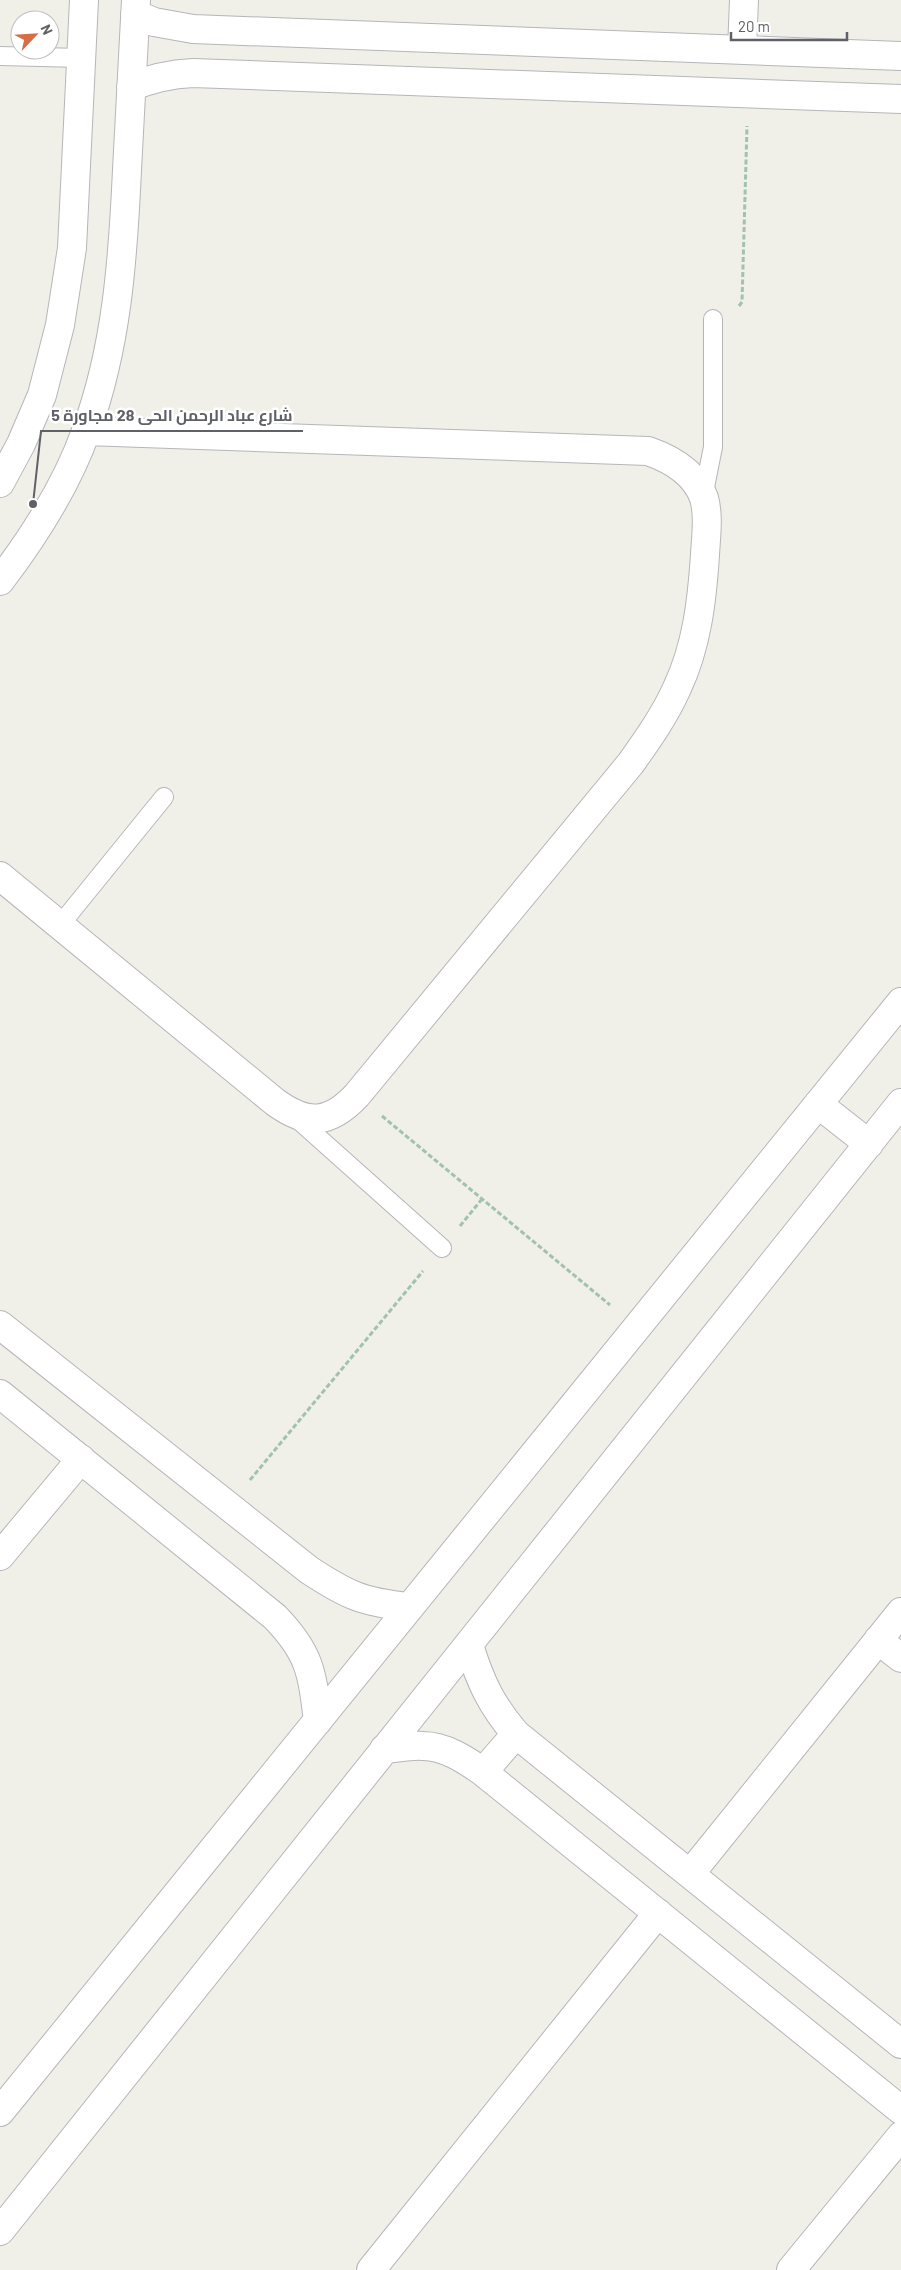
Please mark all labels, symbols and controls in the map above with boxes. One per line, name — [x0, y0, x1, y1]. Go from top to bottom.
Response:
north arrow — [10, 10, 60, 60]
scale bar — [731, 10, 847, 42]
text: 20 m — [738, 17, 770, 35]
text: N — [38, 21, 57, 37]
callout: شارع عباد الرحمن الحى 28 مجاورة 5 — [41, 400, 303, 431]
text: شارع عباد الرحمن الحى 28 مجاورة 5 — [51, 405, 293, 426]

